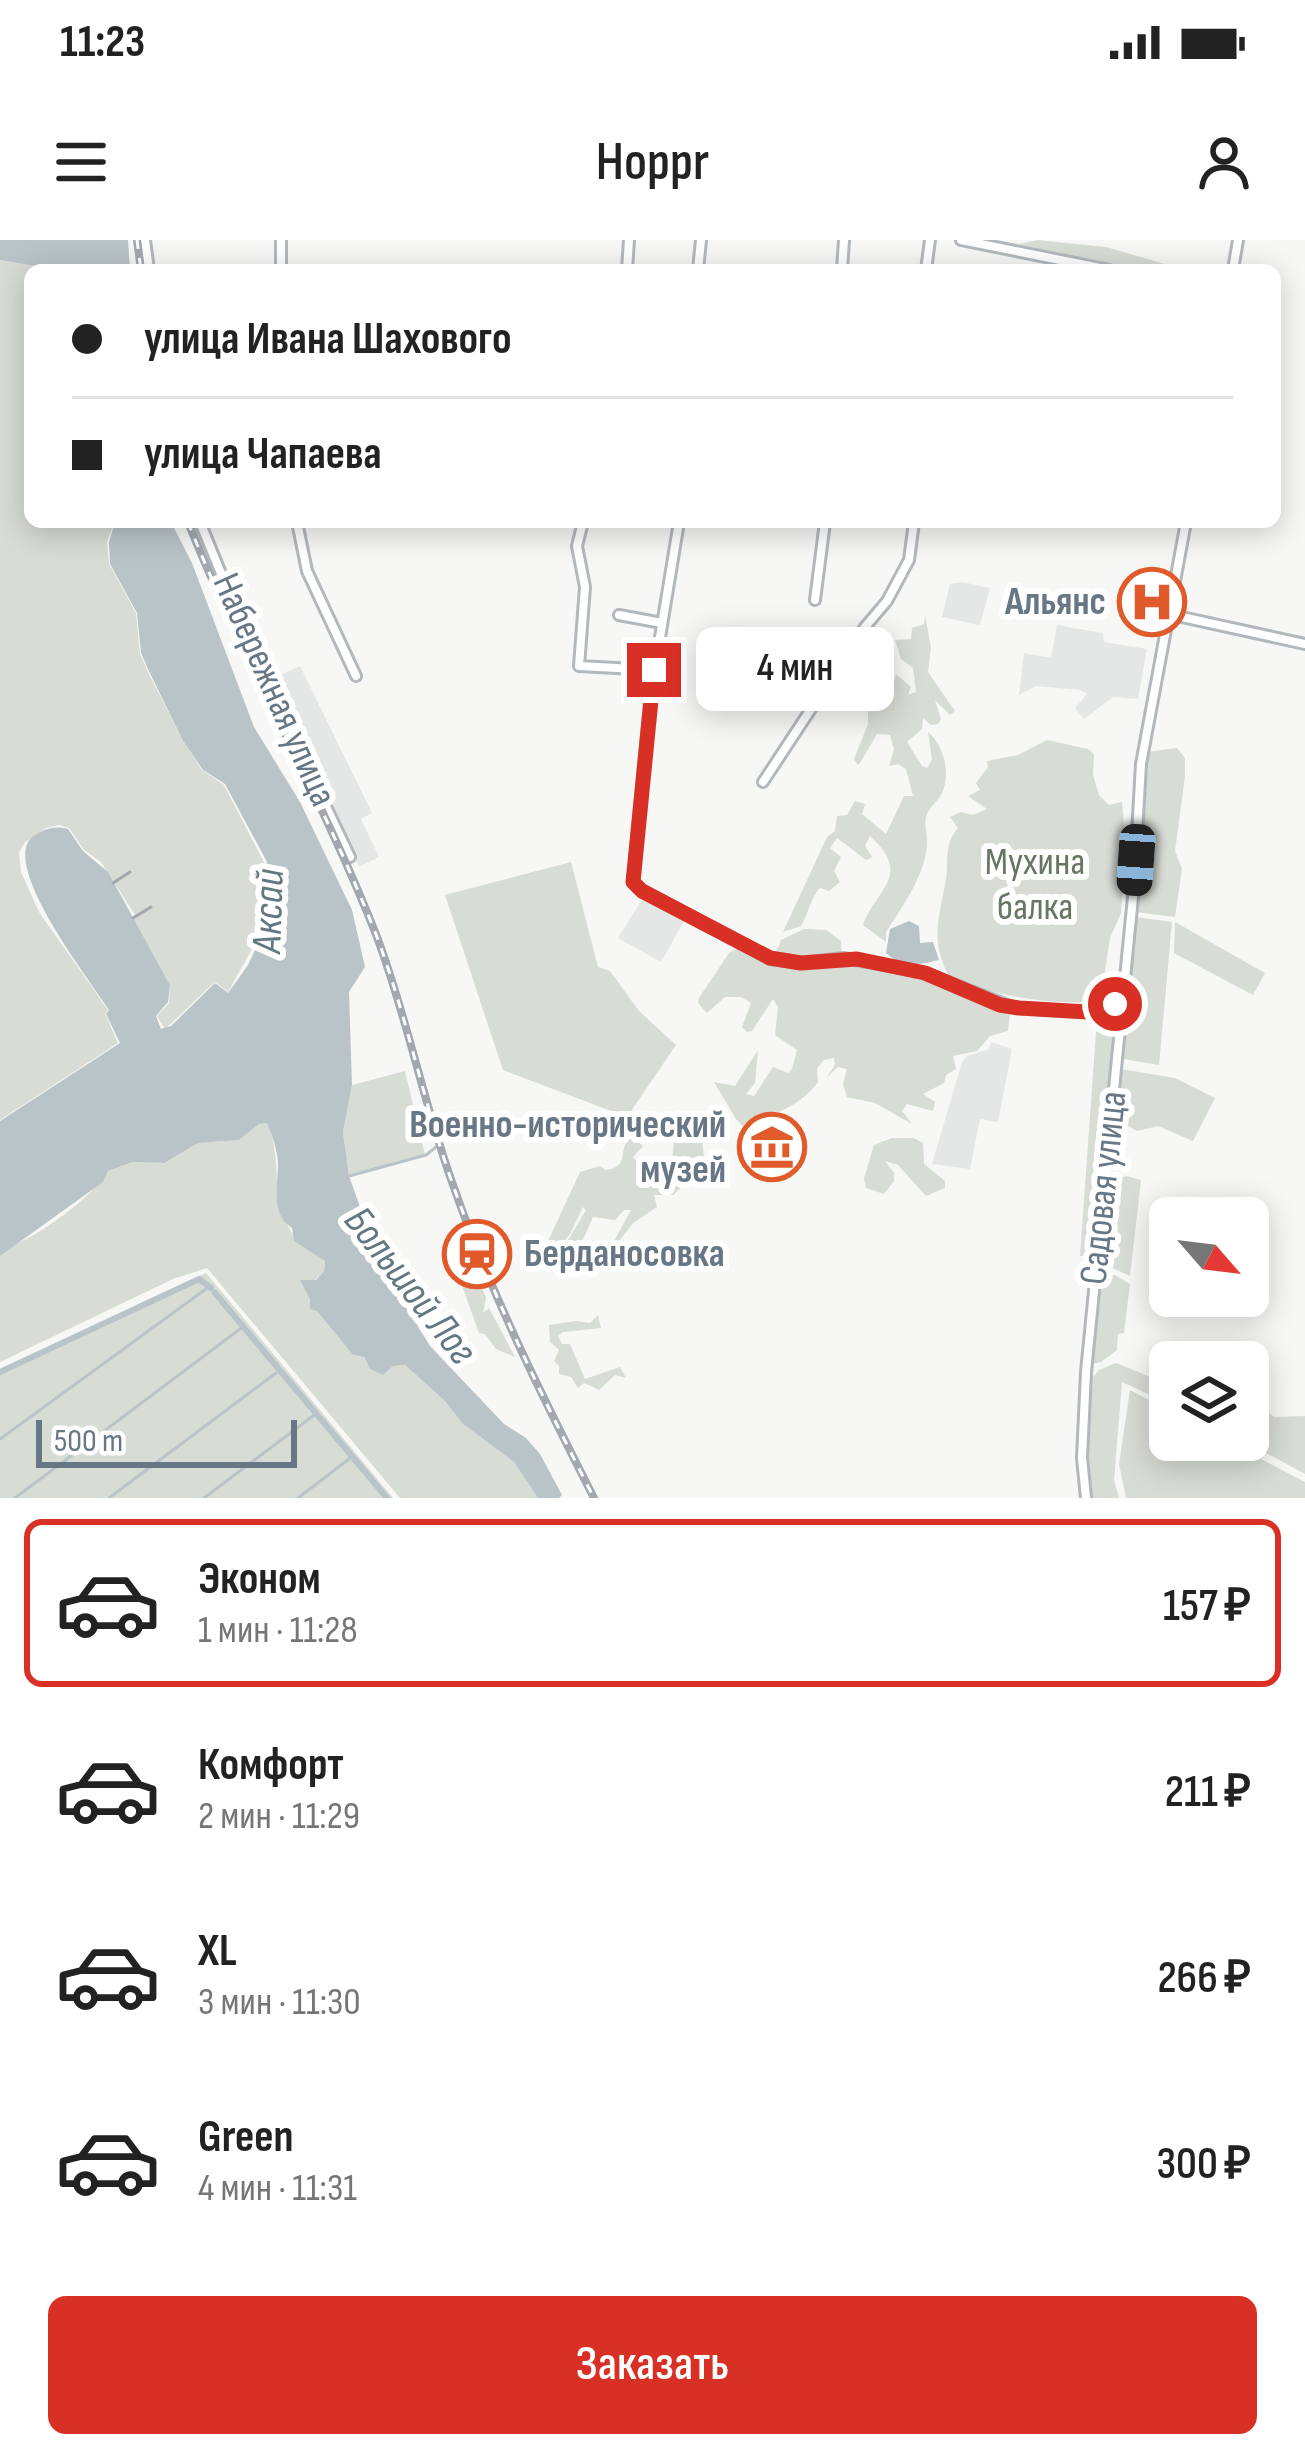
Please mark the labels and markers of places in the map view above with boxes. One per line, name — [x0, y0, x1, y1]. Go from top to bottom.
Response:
hospital icon: Альянс — [1117, 567, 1187, 637]
place label: Альянс — [1004, 579, 1106, 626]
place label: Военно-исторический музей — [409, 1102, 726, 1194]
museum icon: Военно-исторический музей — [737, 1112, 807, 1182]
station icon: Берданосовка — [442, 1219, 512, 1289]
place label: Берданосовка — [524, 1231, 725, 1278]

